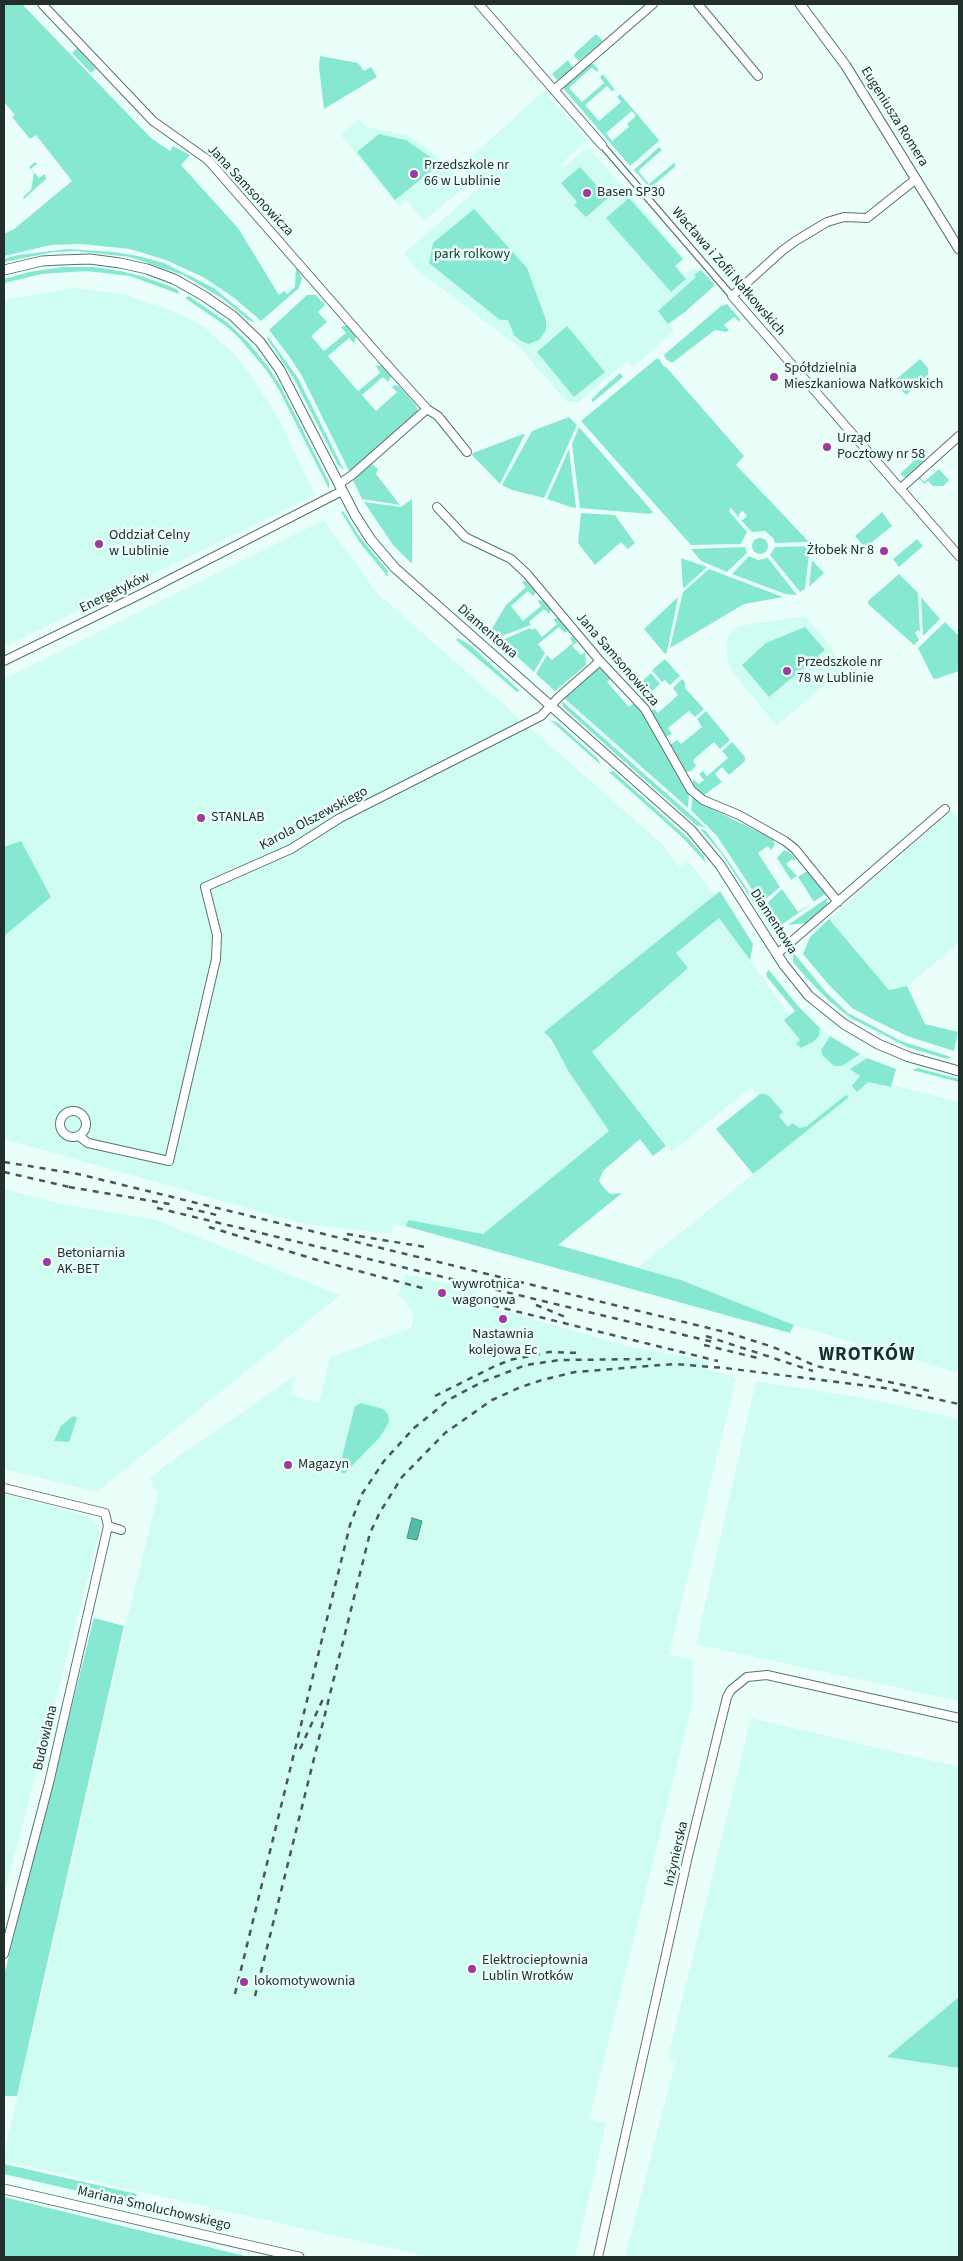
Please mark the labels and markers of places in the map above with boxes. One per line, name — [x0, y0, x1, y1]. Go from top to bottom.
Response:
place label: Przedszkole nr 66 w Lublinie — [424, 158, 509, 190]
marker: Przedszkole nr 66 w Lublinie — [408, 168, 420, 180]
place label: Basen SP30 — [597, 185, 665, 201]
marker: Basen SP30 — [581, 187, 593, 199]
place label: Spółdzielnia Mieszkaniowa Nałkowskich — [784, 361, 943, 394]
marker: Spółdzielnia Mieszkaniowa Nałkowskich — [768, 371, 780, 383]
place label: Urząd Pocztowy nr 58 — [837, 431, 925, 464]
marker: Urząd Pocztowy nr 58 — [821, 441, 833, 453]
place label: Oddział Celny w Lublinie — [109, 528, 190, 560]
marker: Oddział Celny w Lublinie — [93, 538, 105, 550]
place label: Żłobek Nr 8 — [807, 543, 874, 559]
marker: Żłobek Nr 8 — [878, 545, 890, 557]
place label: Przedszkole nr 78 w Lublinie — [797, 655, 882, 688]
marker: Przedszkole nr 78 w Lublinie — [781, 665, 793, 677]
place label: STANLAB — [211, 810, 264, 826]
marker: STANLAB — [195, 812, 207, 824]
place label: Betoniarnia AK-BET — [57, 1246, 125, 1278]
marker: Betoniarnia AK-BET — [41, 1256, 53, 1268]
place label: wywrotnica wagonowa — [452, 1277, 520, 1310]
marker: wywrotnica wagonowa — [436, 1287, 448, 1299]
marker: Nastawnia kolejowa Ec — [497, 1313, 509, 1325]
place label: Nastawnia kolejowa Ec — [468, 1327, 538, 1360]
place label: Magazyn — [298, 1457, 349, 1473]
marker: Magazyn — [282, 1459, 294, 1471]
place label: Elektrociepłownia Lublin Wrotków — [482, 1953, 588, 1985]
marker: Elektrociepłownia Lublin Wrotków — [466, 1963, 478, 1975]
place label: lokomotywownia — [254, 1974, 355, 1990]
marker: lokomotywownia — [238, 1976, 250, 1988]

